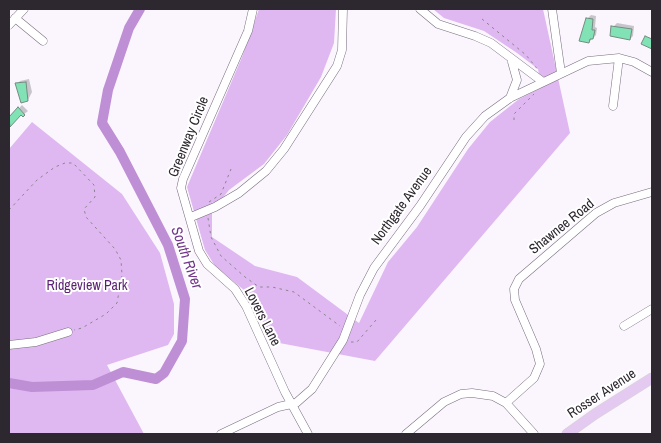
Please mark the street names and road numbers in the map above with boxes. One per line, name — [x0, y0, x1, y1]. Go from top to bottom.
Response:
street label: Greenway Circle — [165, 94, 213, 180]
street label: Northgate Avenue — [368, 164, 436, 248]
street label: Shawnee Road — [526, 196, 598, 258]
street label: Lovers Lane — [240, 285, 284, 349]
street label: Rosser Avenue — [565, 366, 639, 422]

